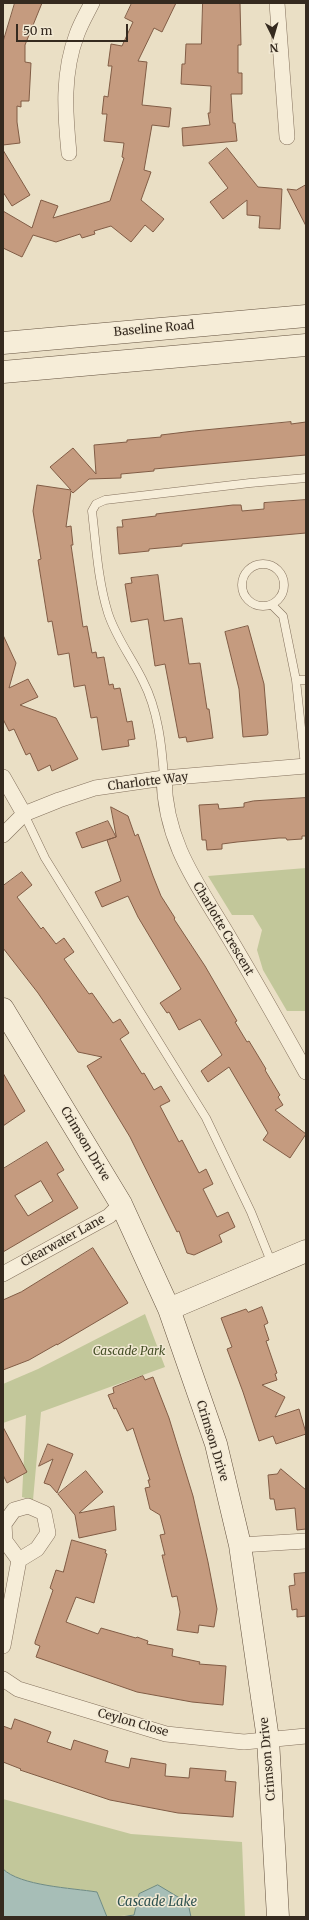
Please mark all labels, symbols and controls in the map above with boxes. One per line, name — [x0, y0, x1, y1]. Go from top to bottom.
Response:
scale bar — [18, 16, 130, 42]
north arrow — [253, 16, 293, 56]
text: 50 m — [23, 23, 52, 38]
text: N — [269, 41, 279, 55]
street label: Baseline Road — [113, 318, 195, 340]
street label: Charlotte Way — [107, 770, 189, 794]
street label: Charlotte Crescent — [190, 880, 256, 978]
street label: Crimson Drive — [57, 1104, 113, 1184]
street label: Clearwater Lane — [19, 1212, 107, 1270]
park label: Cascade Park — [93, 1345, 165, 1359]
street label: Crimson Drive — [193, 1399, 231, 1483]
street label: Ceylon Close — [96, 1706, 170, 1740]
street label: Crimson Drive — [257, 1717, 279, 1801]
water label: Cascade Lake — [117, 1894, 197, 1910]

